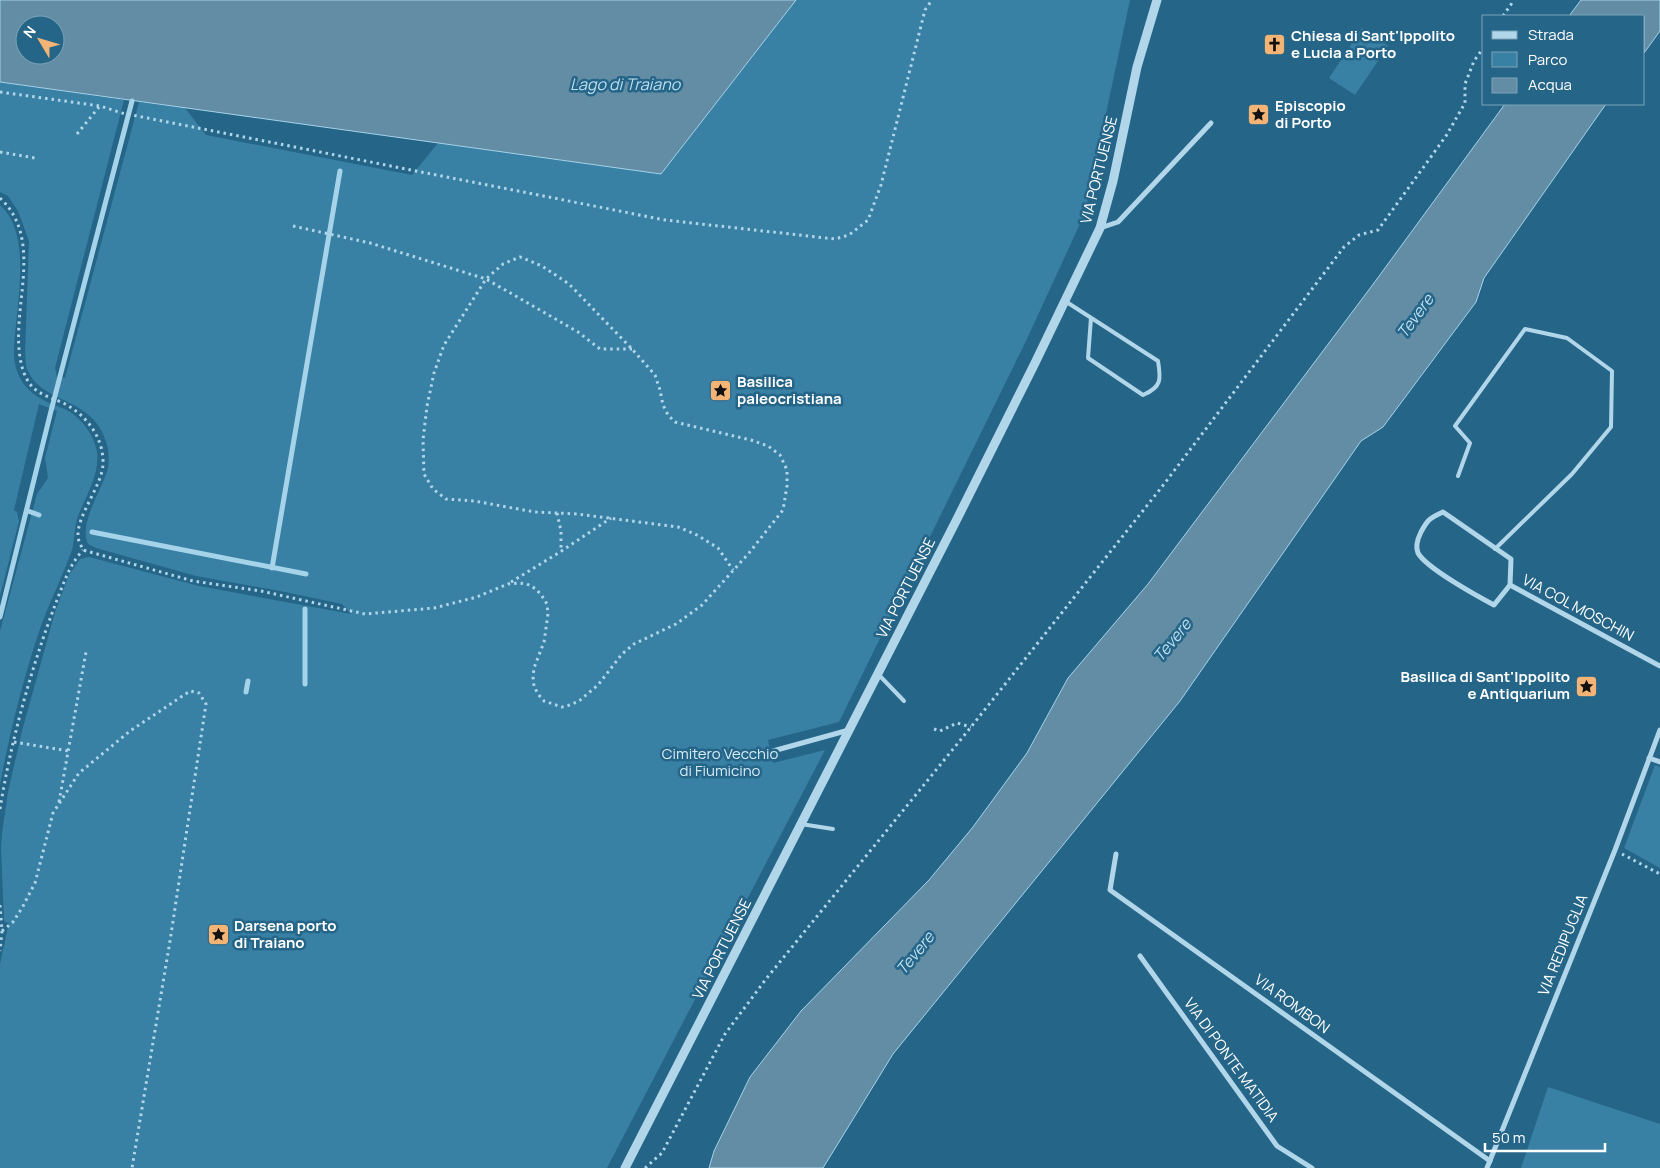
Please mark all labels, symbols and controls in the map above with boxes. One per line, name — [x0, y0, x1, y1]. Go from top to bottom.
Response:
north arrow — [15, 15, 65, 65]
legend — [1482, 15, 1645, 105]
text: N — [19, 22, 40, 42]
text: Strada — [1528, 24, 1574, 45]
place label: Chiesa di Sant'Ippolito e Lucia a Porto — [1291, 25, 1455, 63]
church icon: Chiesa di Sant'Ippolito e Lucia a Porto — [1263, 33, 1287, 57]
text: Parco — [1528, 49, 1567, 70]
water label: Lago di Traiano — [570, 73, 682, 95]
text: Acqua — [1528, 74, 1572, 95]
place label: Episcopio di Porto — [1275, 95, 1346, 133]
place icon: Episcopio di Porto — [1247, 103, 1271, 127]
street label: VIA PORTUENSE — [1075, 114, 1122, 226]
water label: Tevere — [1392, 288, 1439, 342]
place label: Basilica paleocristiana — [737, 371, 842, 409]
place icon: Basilica paleocristiana — [709, 379, 733, 403]
street label: VIA PORTUENSE — [871, 534, 940, 642]
street label: VIA COL MOSCHIN — [1519, 569, 1638, 646]
water label: Tevere — [1148, 613, 1197, 666]
place label: Basilica di Sant'Ippolito e Antiquarium — [1401, 666, 1570, 704]
place icon: Basilica di Sant'Ippolito e Antiquarium — [1574, 674, 1598, 698]
park label: Cimitero Vecchio di Fiumicino — [662, 743, 778, 781]
street label: VIA REDIPUGLIA — [1533, 891, 1593, 999]
street label: VIA PORTUENSE — [687, 895, 756, 1003]
place label: Darsena porto di Traiano — [234, 915, 337, 953]
place icon: Darsena porto di Traiano — [206, 923, 230, 947]
water label: Tevere — [891, 926, 940, 979]
street label: VIA ROMBON — [1250, 969, 1334, 1038]
street label: VIA DI PONTE MATIDIA — [1179, 993, 1284, 1127]
scale bar — [1485, 1120, 1605, 1152]
text: 50 m — [1492, 1127, 1526, 1148]

